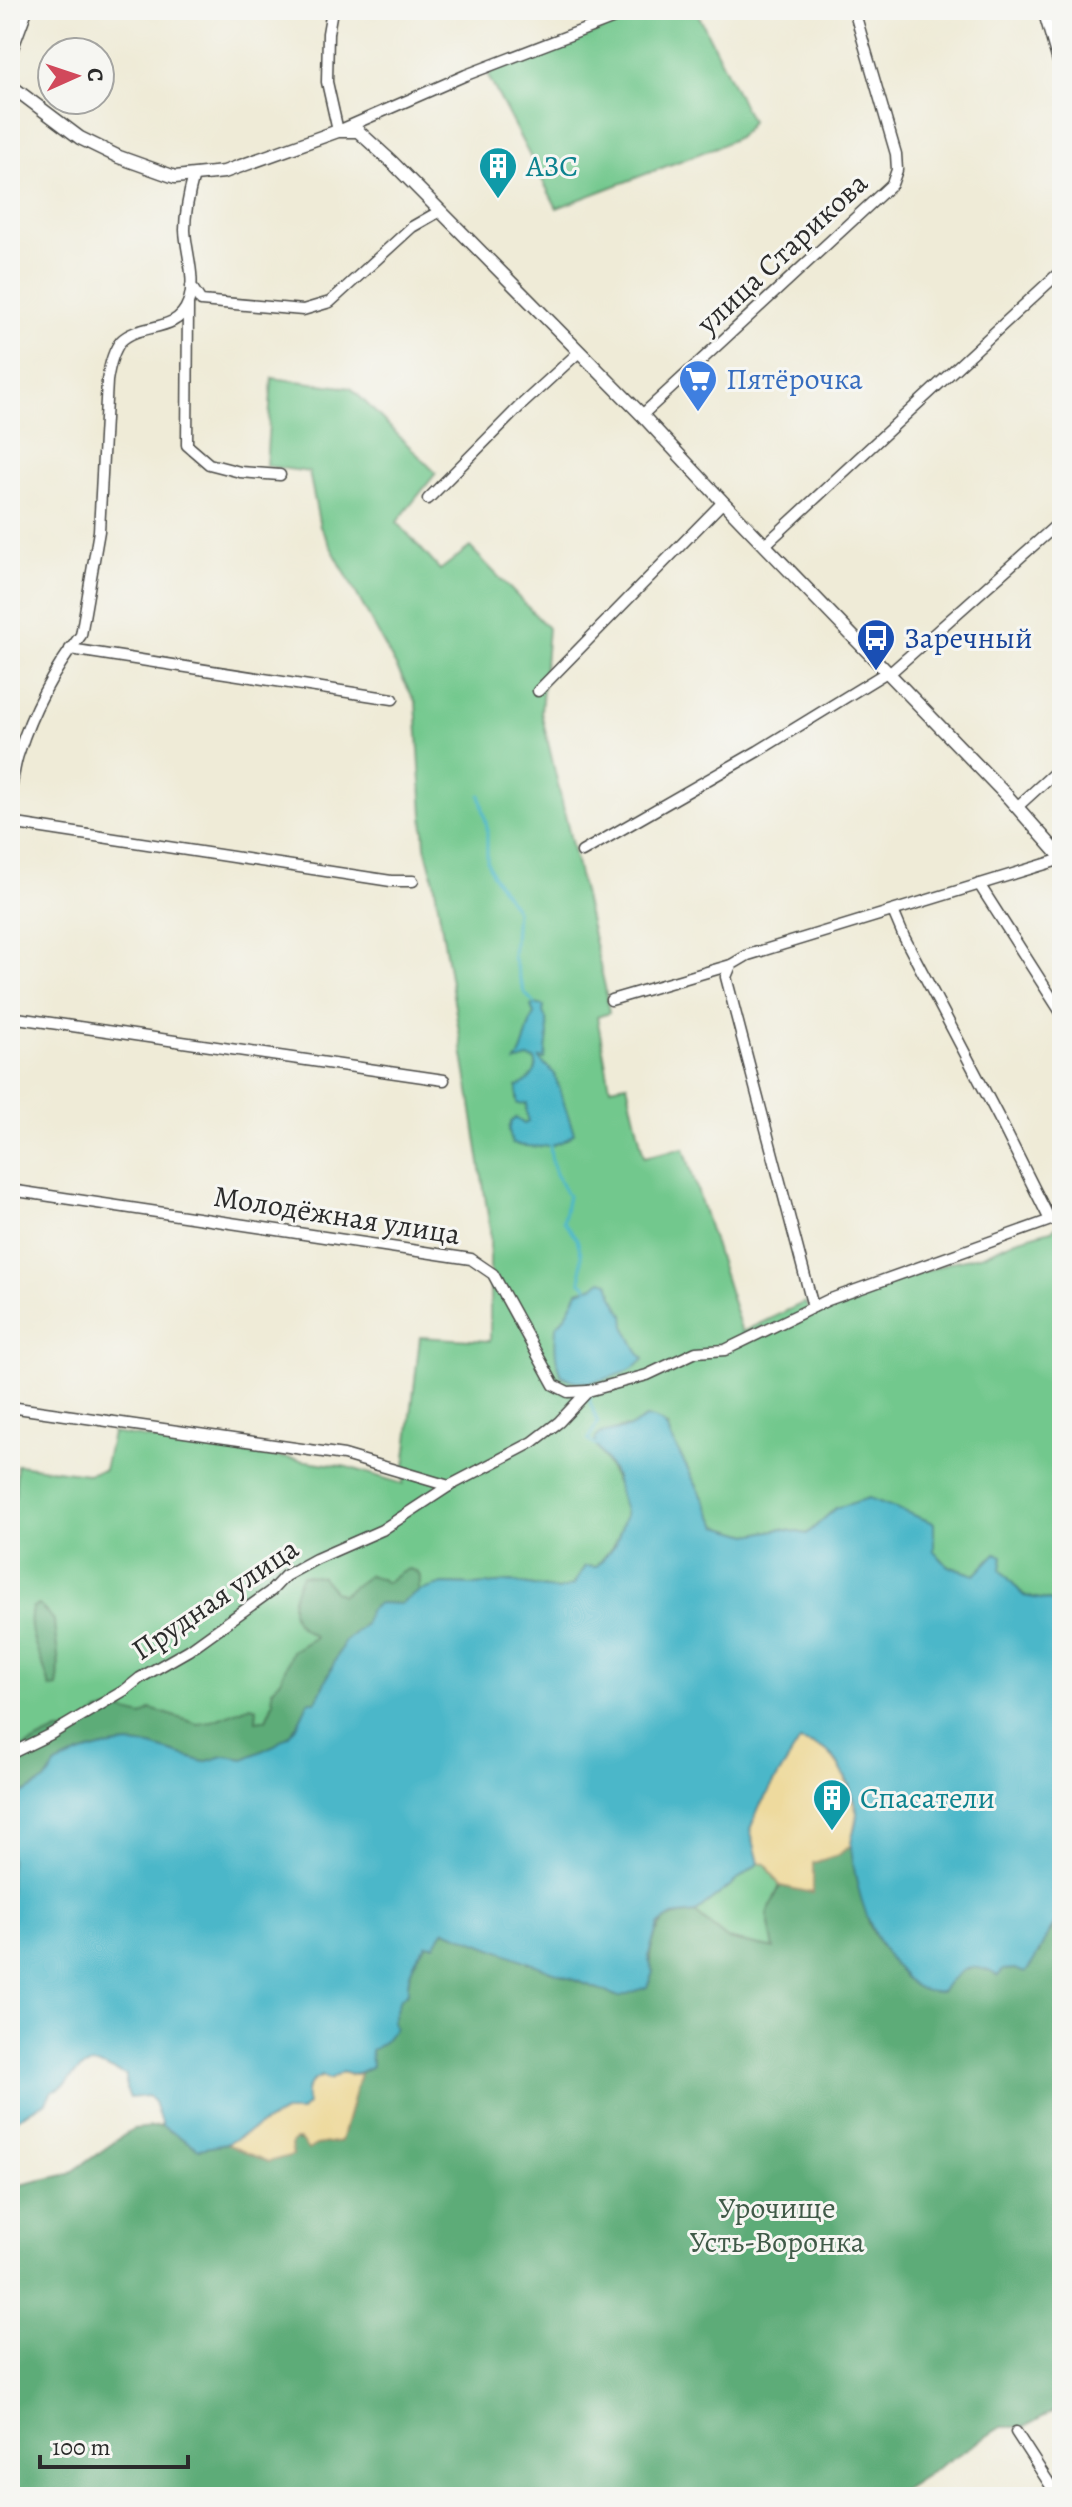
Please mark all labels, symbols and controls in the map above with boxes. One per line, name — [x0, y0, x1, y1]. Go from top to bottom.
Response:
north arrow — [36, 36, 116, 116]
text: С — [80, 67, 110, 83]
building icon: АЗС — [477, 145, 519, 200]
place label: АЗС — [525, 146, 578, 186]
street label: улица Старикова — [687, 163, 876, 343]
supermarket icon: Пятёрочка — [677, 358, 719, 413]
place label: Пятёрочка — [726, 359, 863, 399]
bus stop icon: Заречный — [855, 617, 897, 672]
place label: Заречный — [904, 618, 1033, 658]
street label: Молодёжная улица — [211, 1176, 463, 1254]
street label: Прудная улица — [124, 1528, 306, 1670]
building icon: Спасатели — [811, 1777, 853, 1832]
place label: Спасатели — [860, 1778, 995, 1818]
park label: Урочище Усть-Воронка — [689, 2188, 865, 2262]
scale bar — [40, 2419, 188, 2469]
text: 100 m — [52, 2431, 111, 2463]

